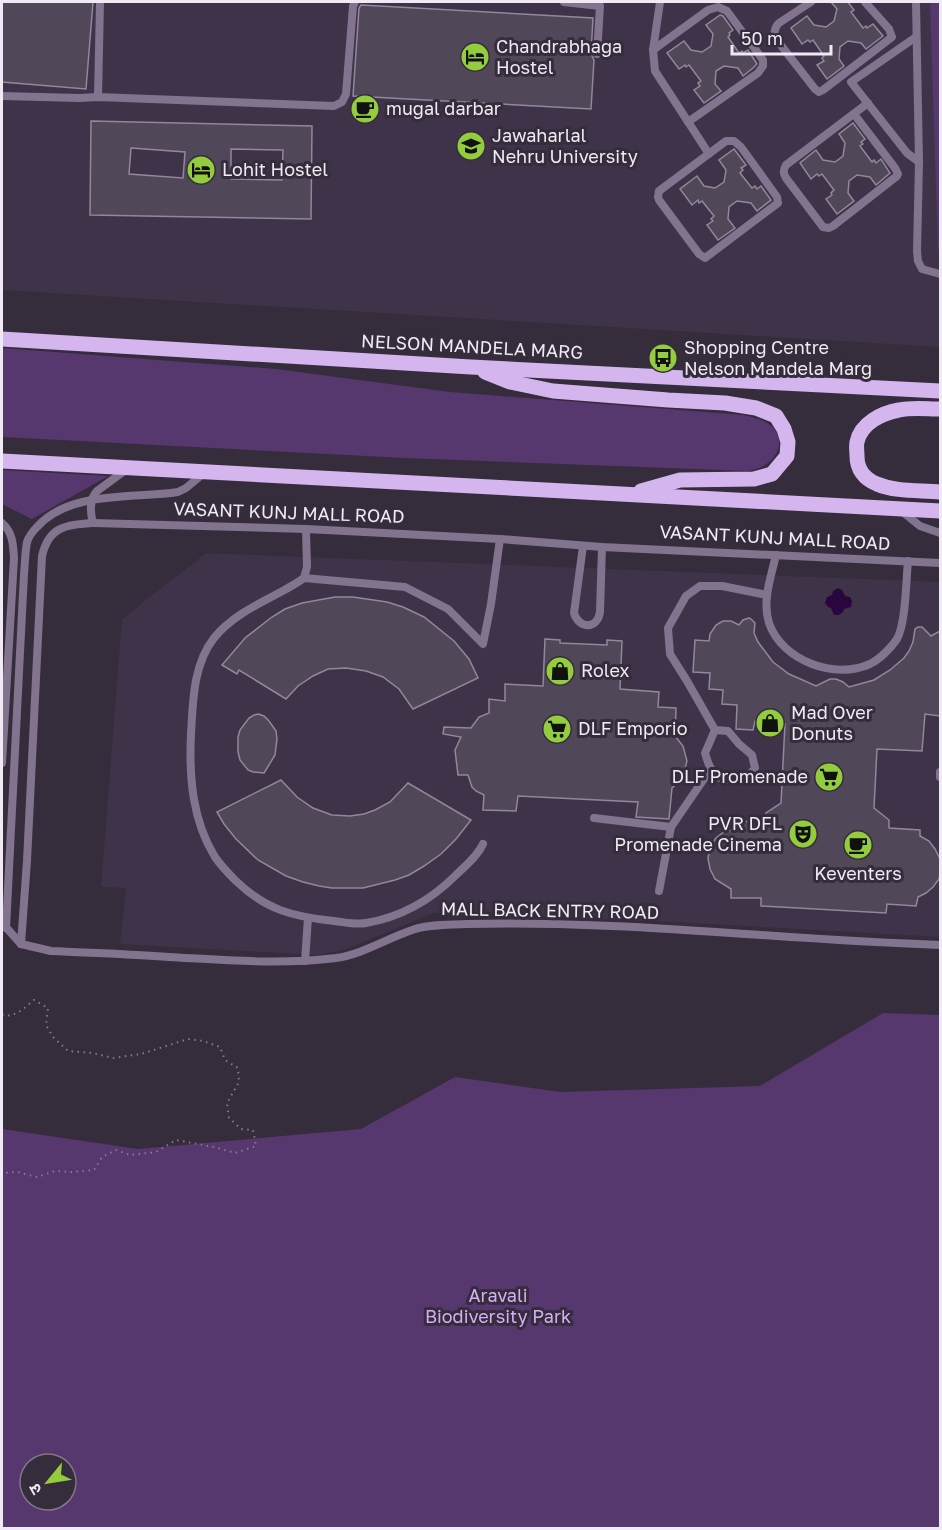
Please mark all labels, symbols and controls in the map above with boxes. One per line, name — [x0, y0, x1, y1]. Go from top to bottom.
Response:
scale bar — [732, 18, 831, 56]
text: 50 m — [741, 27, 783, 49]
place label: Chandrabhaga Hostel — [496, 35, 622, 78]
hotel icon: Chandrabhaga Hostel — [459, 41, 491, 73]
cafe icon: mugal darbar — [349, 93, 381, 125]
place label: mugal darbar — [386, 97, 501, 119]
place label: Jawaharlal Nehru University — [492, 124, 638, 167]
school or university icon: Jawaharlal Nehru University — [455, 130, 487, 162]
hotel icon: Lohit Hostel — [185, 154, 217, 186]
place label: Lohit Hostel — [222, 158, 328, 180]
street label: NELSON MANDELA MARG — [361, 329, 584, 363]
place label: Shopping Centre Nelson Mandela Marg — [684, 336, 872, 379]
bus stop icon: Shopping Centre Nelson Mandela Marg — [647, 342, 679, 374]
street label: VASANT KUNJ MALL ROAD — [173, 497, 405, 527]
street label: VASANT KUNJ MALL ROAD — [659, 520, 891, 554]
shop icon: Rolex — [544, 655, 576, 687]
place label: Rolex — [581, 659, 630, 681]
place label: Mad Over Donuts — [791, 701, 873, 744]
shop icon: Mad Over Donuts — [754, 707, 786, 739]
supermarket icon: DLF Emporio — [541, 713, 573, 745]
place label: DLF Emporio — [578, 717, 688, 739]
supermarket icon: DLF Promenade — [813, 761, 845, 793]
place label: DLF Promenade — [671, 765, 808, 787]
place label: PVR DFL Promenade Cinema — [614, 812, 782, 855]
theatre icon: PVR DFL Promenade Cinema — [787, 818, 819, 850]
cafe icon: Keventers — [842, 829, 874, 861]
place label: Keventers — [814, 862, 902, 884]
street label: MALL BACK ENTRY ROAD — [441, 897, 659, 923]
park label: Aravali Biodiversity Park — [425, 1284, 571, 1327]
north arrow — [18, 1452, 78, 1512]
text: उ — [24, 1480, 46, 1499]

